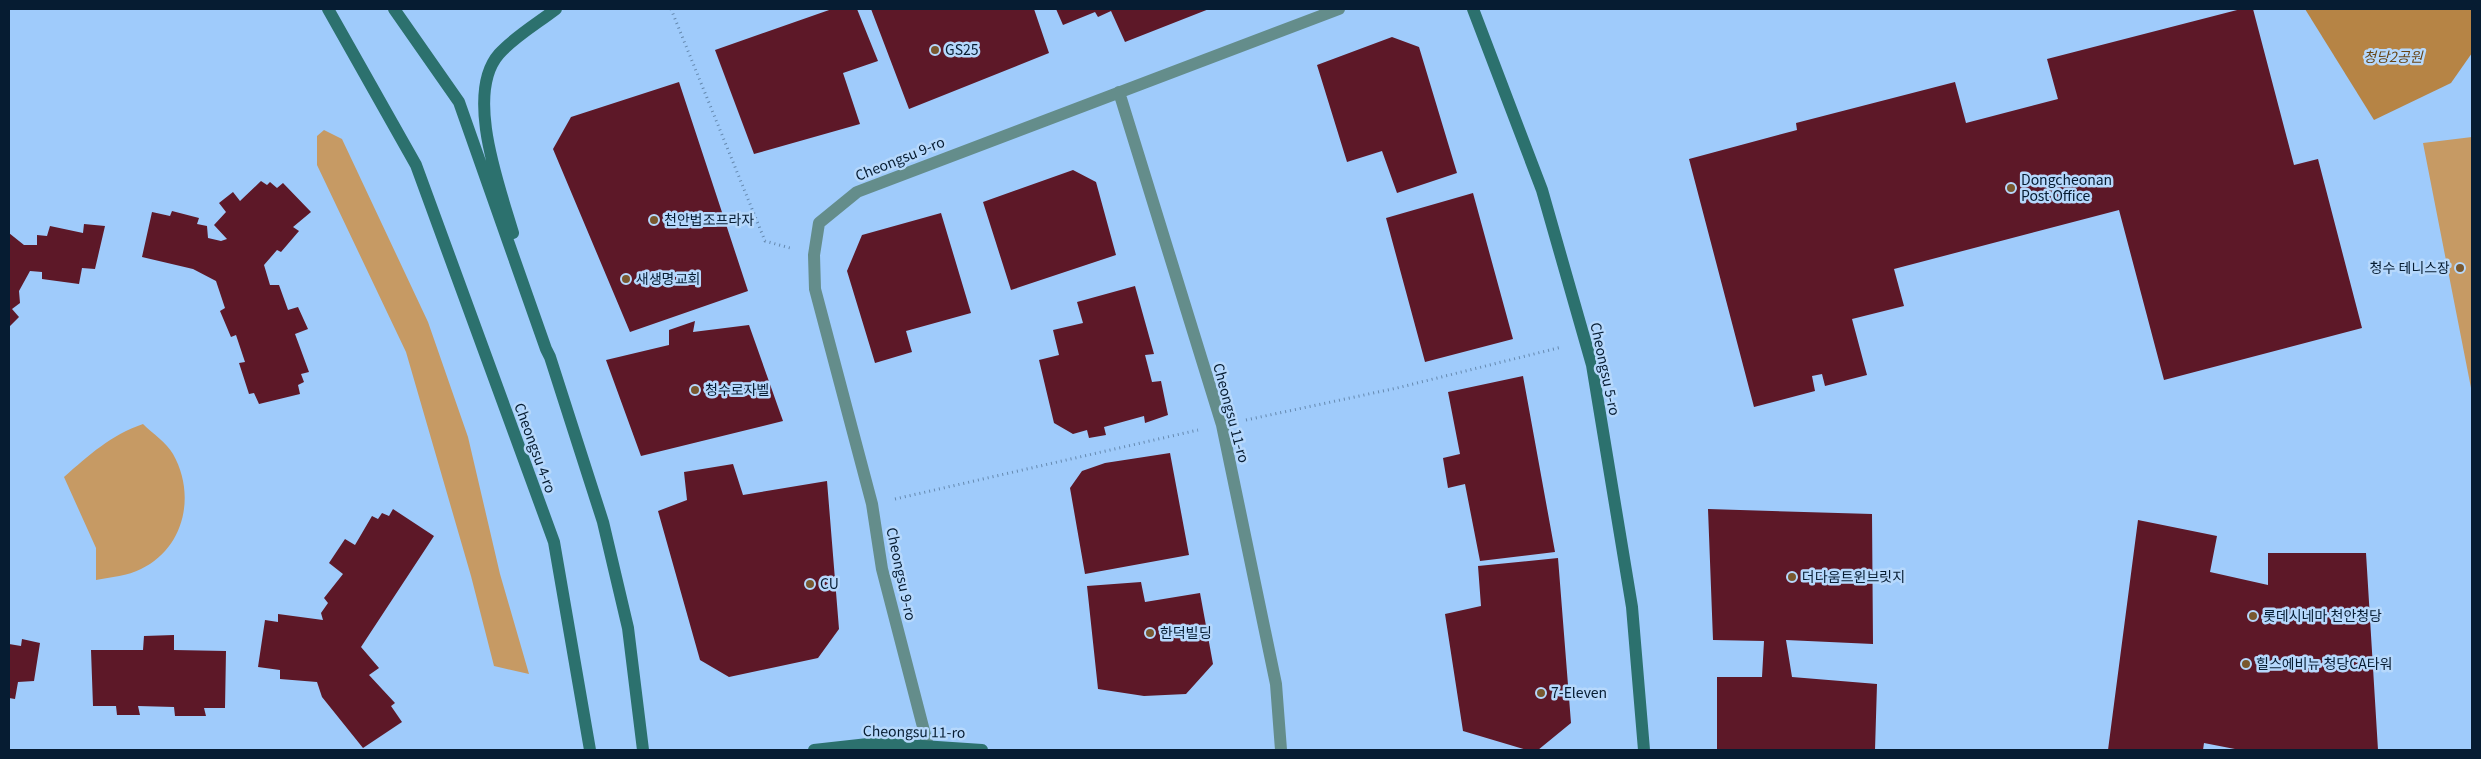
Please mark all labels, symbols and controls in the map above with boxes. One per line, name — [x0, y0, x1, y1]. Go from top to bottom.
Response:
place label: GS25 — [945, 39, 979, 59]
marker: GS25 — [929, 44, 941, 56]
park label: 청당2공원 — [2363, 46, 2424, 66]
street label: Cheongsu 9-ro — [852, 131, 947, 185]
place label: Dongcheonan Post Office — [2021, 169, 2112, 205]
marker: Dongcheonan Post Office — [2005, 182, 2017, 194]
place label: 천안법조프라자 — [664, 209, 754, 229]
marker: 천안법조프라자 — [648, 214, 660, 226]
place label: 청수 테니스장 — [2370, 257, 2450, 277]
marker: 청수 테니스장 — [2454, 262, 2466, 274]
place label: 새생명교회 — [636, 268, 700, 288]
marker: 새생명교회 — [620, 273, 632, 285]
street label: Cheongsu 5-ro — [1586, 320, 1626, 417]
street label: Cheongsu 11-ro — [1209, 361, 1255, 465]
place label: 청수로자벨 — [705, 379, 769, 399]
marker: 청수로자벨 — [689, 384, 701, 396]
street label: Cheongsu 4-ro — [510, 400, 562, 496]
street label: Cheongsu 9-ro — [882, 525, 922, 622]
place label: 더다움트윈브릿지 — [1802, 566, 1905, 586]
marker: 더다움트윈브릿지 — [1786, 571, 1798, 583]
place label: CU — [820, 573, 839, 593]
marker: CU — [804, 578, 816, 590]
place label: 롯데시네마 천안청당 — [2263, 605, 2382, 625]
marker: 롯데시네마 천안청당 — [2247, 610, 2259, 622]
place label: 한덕빌딩 — [1160, 622, 1212, 642]
marker: 한덕빌딩 — [1144, 627, 1156, 639]
place label: 힐스에비뉴 청당CA타워 — [2256, 653, 2393, 673]
marker: 힐스에비뉴 청당CA타워 — [2240, 658, 2252, 670]
place label: 7-Eleven — [1551, 682, 1607, 702]
marker: 7-Eleven — [1535, 687, 1547, 699]
street label: Cheongsu 11-ro — [863, 720, 965, 742]

